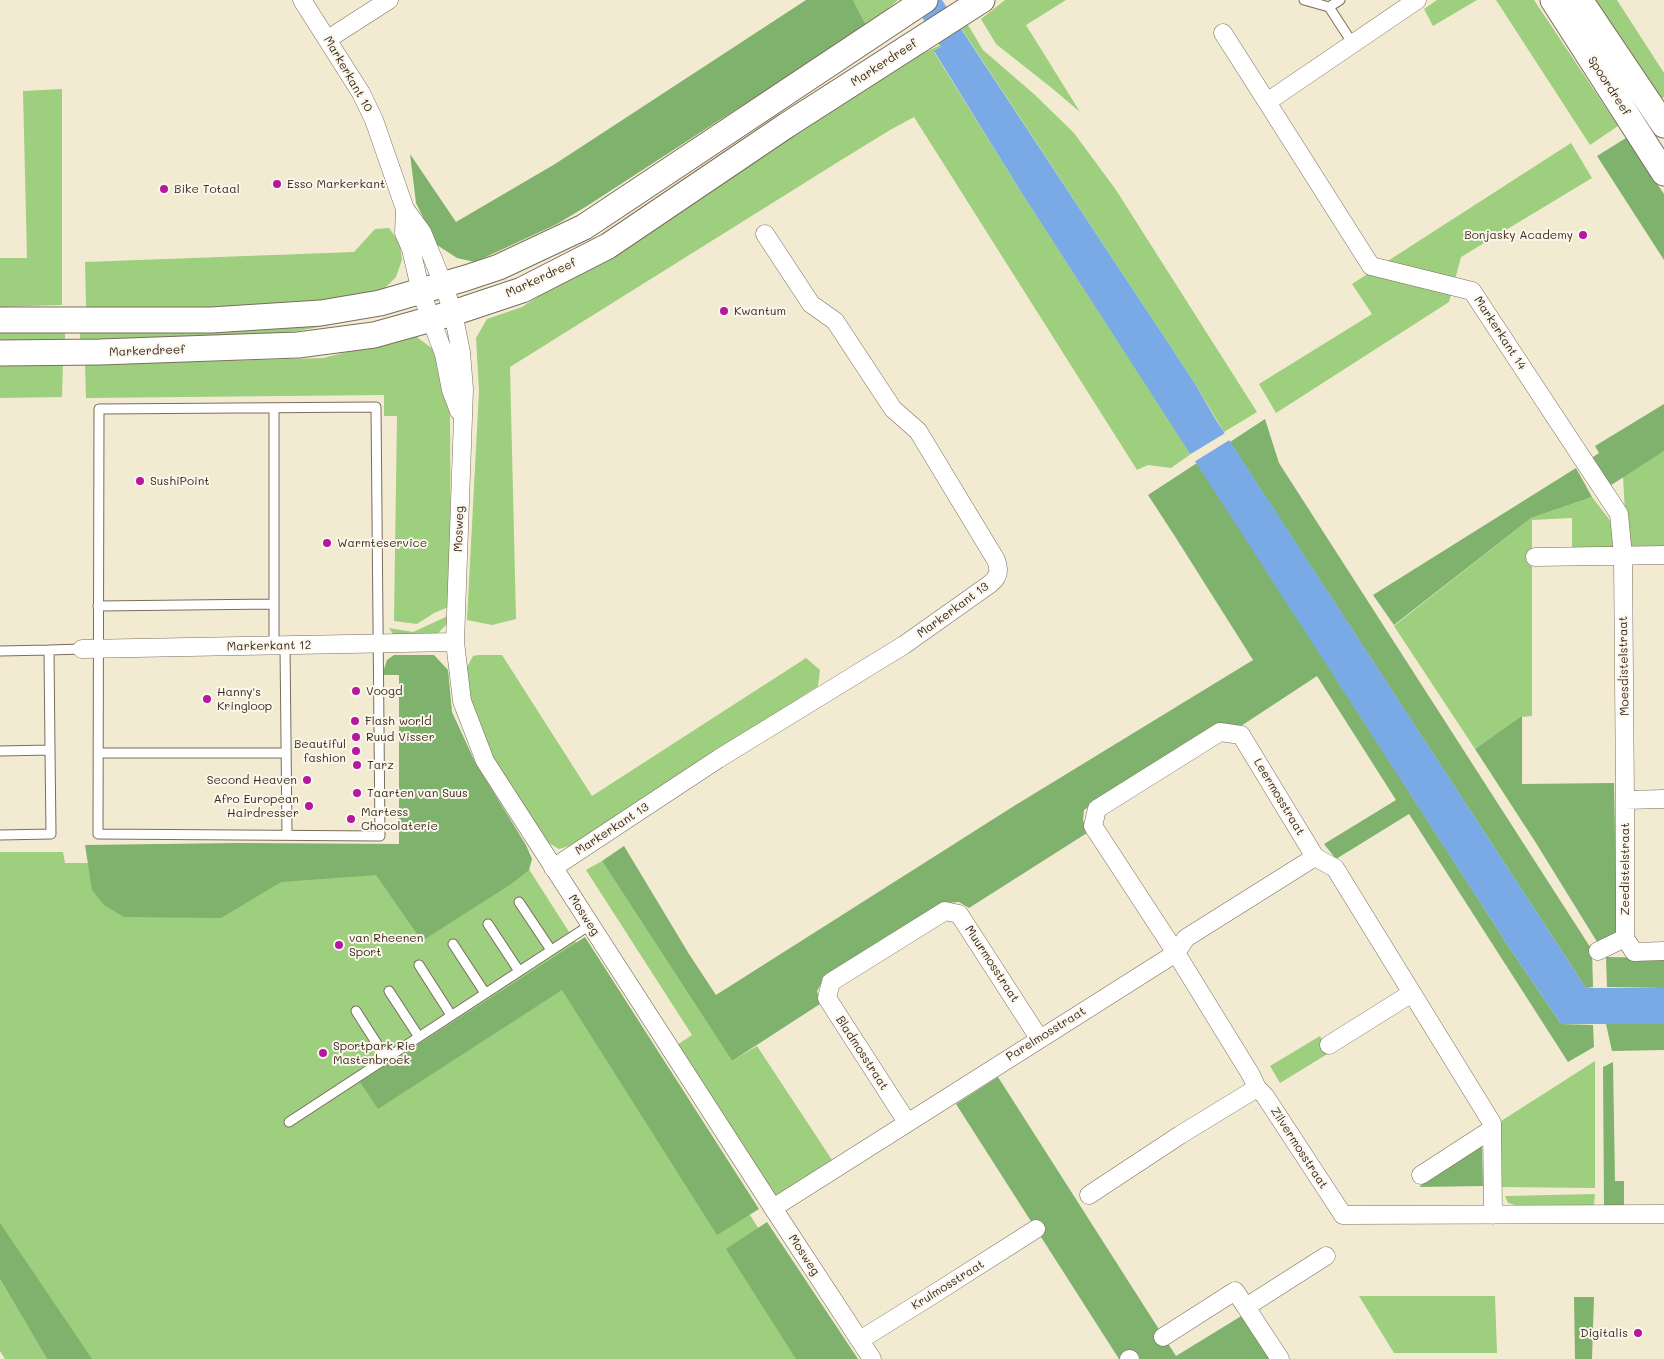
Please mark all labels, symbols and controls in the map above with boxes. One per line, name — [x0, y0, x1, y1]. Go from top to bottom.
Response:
street label: Markerkant 10 — [320, 33, 376, 115]
street label: Markerdreef — [848, 36, 920, 90]
street label: Spoordreef — [1585, 54, 1633, 118]
place label: Esso Markerkant — [287, 177, 385, 191]
marker: Esso Markerkant — [271, 178, 283, 190]
place label: Bike Totaal — [174, 182, 240, 196]
marker: Bike Totaal — [158, 183, 170, 195]
place label: Bonjasky Academy — [1464, 228, 1573, 242]
marker: Bonjasky Academy — [1577, 229, 1589, 241]
street label: Markerdreef — [503, 255, 579, 301]
street label: Markerkant 14 — [1471, 293, 1529, 373]
place label: Kwantum — [734, 304, 786, 318]
marker: Kwantum — [718, 305, 730, 317]
street label: Markerdreef — [109, 342, 185, 360]
place label: SushiPoint — [150, 474, 210, 488]
marker: SushiPoint — [134, 475, 146, 487]
street label: Mosweg — [451, 506, 467, 552]
place label: Warmteservice — [337, 536, 427, 550]
marker: Warmteservice — [321, 537, 333, 549]
street label: Markerkant 13 — [914, 579, 992, 641]
street label: Moesdistelstraat — [1616, 616, 1632, 716]
street label: Markerkant 12 — [227, 638, 311, 654]
place label: Voogd — [366, 684, 403, 698]
place label: Hanny's Kringloop — [217, 685, 272, 713]
marker: Voogd — [350, 685, 362, 697]
marker: Hanny's Kringloop — [201, 693, 213, 705]
place label: Flash world — [365, 714, 432, 728]
marker: Flash world — [349, 715, 361, 727]
place label: Ruud Visser — [366, 730, 435, 744]
marker: Ruud Visser — [350, 731, 362, 743]
place label: Beautiful fashion — [294, 737, 346, 765]
marker: Beautiful fashion — [350, 745, 362, 757]
street label: Leermosstraat — [1250, 756, 1308, 838]
place label: Tarz — [367, 758, 394, 772]
marker: Tarz — [351, 759, 363, 771]
place label: Second Heaven — [207, 773, 297, 787]
marker: Second Heaven — [301, 774, 313, 786]
place label: Taarten van Suus — [367, 786, 468, 800]
marker: Taarten van Suus — [351, 787, 363, 799]
place label: Afro European Hairdresser — [214, 792, 299, 820]
marker: Afro European Hairdresser — [303, 800, 315, 812]
street label: Markerkant 13 — [572, 800, 652, 858]
place label: Martess Chocolaterie — [361, 805, 438, 833]
marker: Martess Chocolaterie — [345, 813, 357, 825]
street label: Zeedistelstraat — [1618, 822, 1632, 916]
street label: Mosweg — [565, 892, 603, 938]
street label: Muurmosstraat — [962, 923, 1022, 1005]
place label: van Rheenen Sport — [349, 931, 423, 959]
marker: van Rheenen Sport — [333, 939, 345, 951]
street label: Parelmosstraat — [1004, 1004, 1088, 1064]
street label: Bladmosstraat — [833, 1013, 891, 1093]
place label: Sportpark Rie Mastenbroek — [333, 1039, 415, 1067]
marker: Sportpark Rie Mastenbroek — [317, 1047, 329, 1059]
street label: Zilvermosstraat — [1267, 1104, 1331, 1192]
street label: Mosweg — [785, 1232, 823, 1278]
street label: Krulmosstraat — [909, 1257, 987, 1313]
place label: Digitalis — [1580, 1326, 1628, 1340]
marker: Digitalis — [1632, 1327, 1644, 1339]

